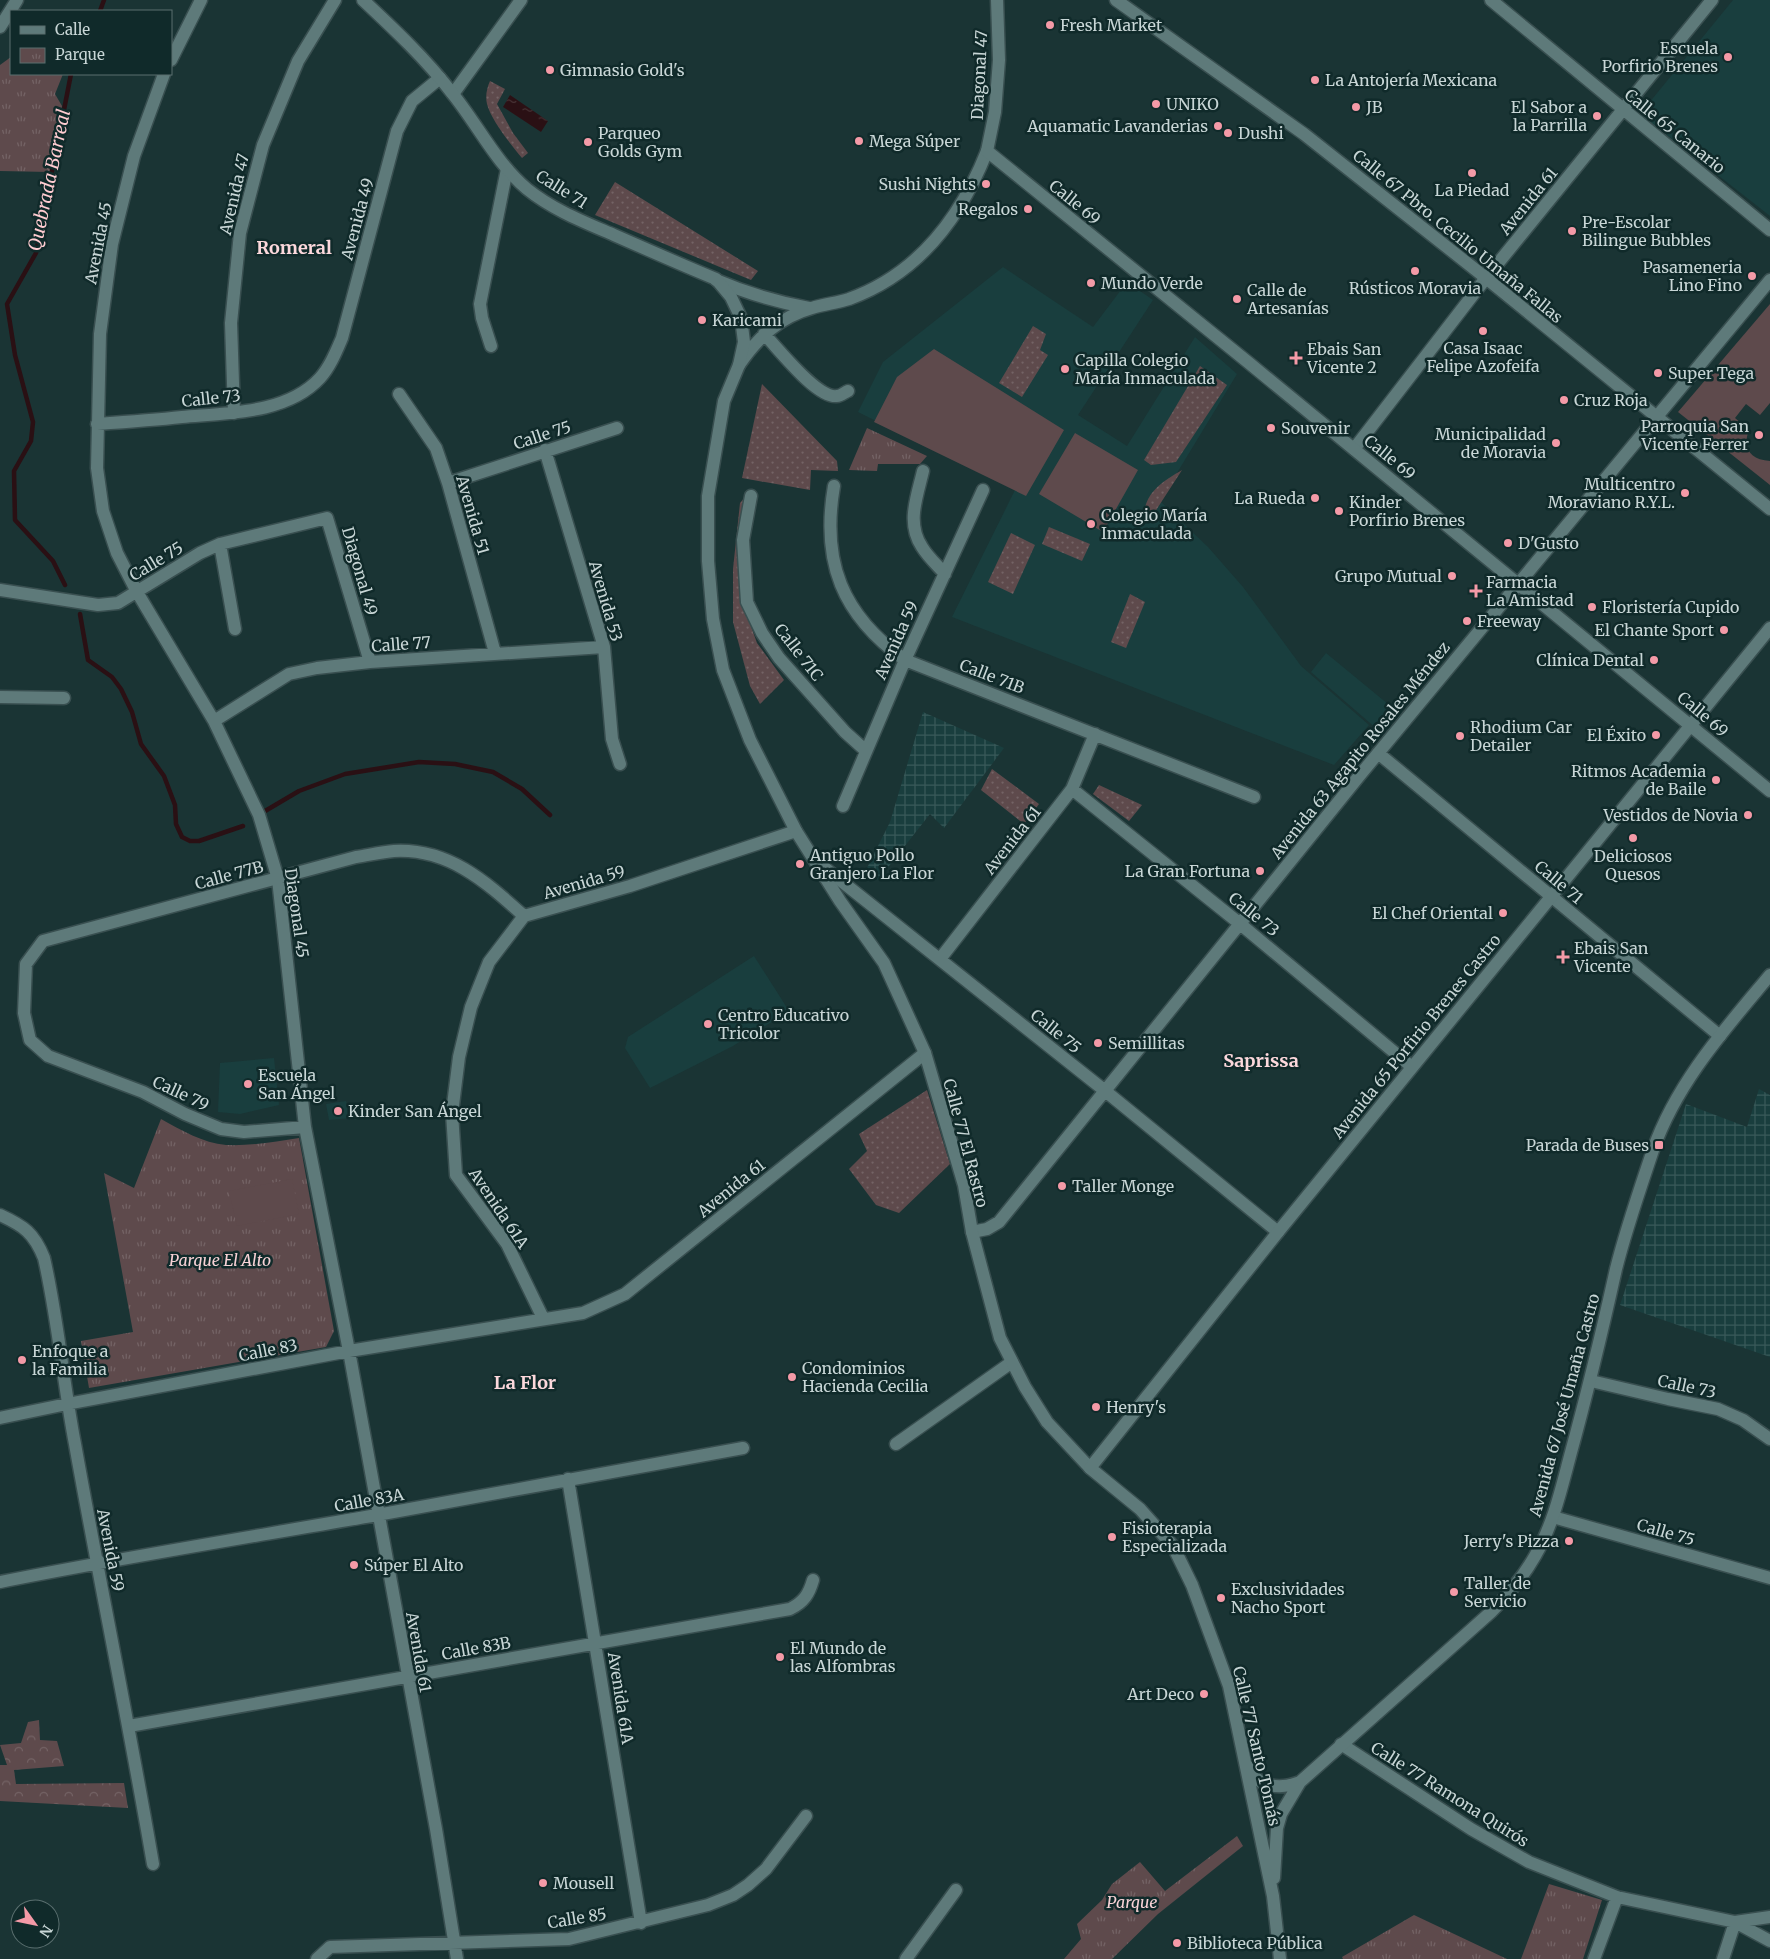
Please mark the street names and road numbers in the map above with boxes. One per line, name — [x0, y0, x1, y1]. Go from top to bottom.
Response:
street label: Diagonal 47 — [967, 30, 991, 120]
street label: Calle 65 Canario — [1621, 84, 1729, 178]
street label: Calle 67 Pbro. Cecilio Umaña Fallas — [1349, 145, 1567, 327]
street label: Avenida 47 — [215, 151, 253, 238]
street label: Avenida 61 — [1494, 163, 1561, 240]
street label: Calle 71 — [532, 165, 592, 213]
street label: Calle 69 — [1045, 175, 1105, 229]
street label: Avenida 49 — [336, 176, 378, 263]
street label: Avenida 45 — [80, 200, 116, 287]
street label: Calle 73 — [180, 385, 242, 411]
street label: Calle 75 — [511, 416, 573, 454]
street label: Calle 69 — [1360, 430, 1420, 484]
street label: Avenida 51 — [452, 472, 494, 557]
street label: Diagonal 49 — [338, 524, 382, 618]
street label: Calle 75 — [125, 537, 187, 585]
street label: Avenida 53 — [585, 557, 627, 644]
street label: Avenida 59 — [869, 598, 922, 683]
street label: Calle 71C — [770, 619, 828, 685]
street label: Calle 77 — [371, 632, 431, 656]
street label: Avenida 63 Agapito Rosales Méndez — [1265, 637, 1454, 863]
street label: Calle 71B — [957, 655, 1028, 698]
street label: Calle 69 — [1673, 687, 1733, 741]
street label: Avenida 61 — [978, 802, 1045, 879]
street label: Calle 77B — [193, 856, 266, 894]
street label: Calle 71 — [1531, 856, 1587, 908]
street label: Avenida 59 — [540, 861, 627, 903]
street label: Diagonal 45 — [281, 867, 313, 959]
street label: Calle 73 — [1225, 888, 1283, 940]
street label: Avenida 65 Porfirio Brenes Castro — [1327, 930, 1505, 1143]
street label: Calle 75 — [1027, 1005, 1085, 1057]
street label: Calle 79 — [150, 1071, 212, 1115]
street label: Calle 77 El Rastro — [939, 1076, 993, 1210]
street label: Avenida 61 — [692, 1155, 769, 1222]
street label: Avenida 61A — [464, 1163, 534, 1253]
street label: Avenida 67 José Umaña Castro — [1524, 1291, 1603, 1520]
street label: Calle 83 — [237, 1335, 299, 1365]
street label: Calle 73 — [1656, 1370, 1718, 1402]
street label: Calle 83A — [333, 1484, 406, 1516]
street label: Avenida 59 — [93, 1506, 129, 1593]
street label: Calle 75 — [1635, 1514, 1697, 1550]
street label: Avenida 61 — [402, 1609, 436, 1694]
street label: Calle 83B — [440, 1632, 512, 1664]
street label: Avenida 61A — [604, 1650, 638, 1746]
street label: Calle 77 Santo Tomás — [1229, 1664, 1285, 1828]
street label: Calle 77 Ramona Quirós — [1367, 1737, 1533, 1851]
street label: Calle 85 — [546, 1903, 608, 1933]

